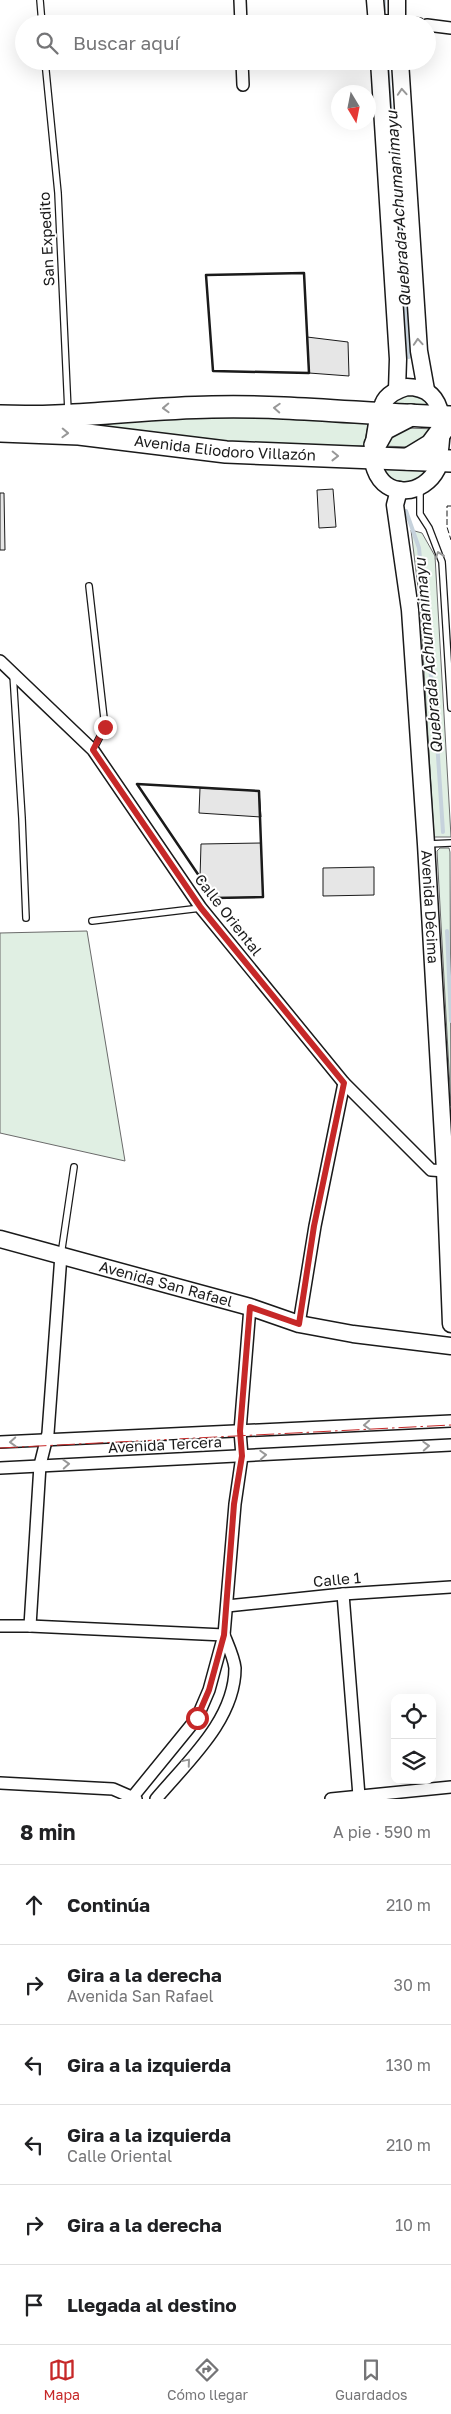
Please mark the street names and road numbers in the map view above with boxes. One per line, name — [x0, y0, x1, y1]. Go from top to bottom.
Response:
street label: San Expedito — [35, 191, 57, 287]
street label: Avenida Eliodoro Villazón — [133, 431, 316, 464]
street label: Avenida Décima — [418, 849, 443, 964]
street label: Calle Oriental — [191, 870, 266, 959]
street label: Avenida San Rafael — [98, 1256, 235, 1310]
street label: Avenida Tercera — [108, 1432, 222, 1456]
street label: Calle 1 — [312, 1568, 362, 1590]

